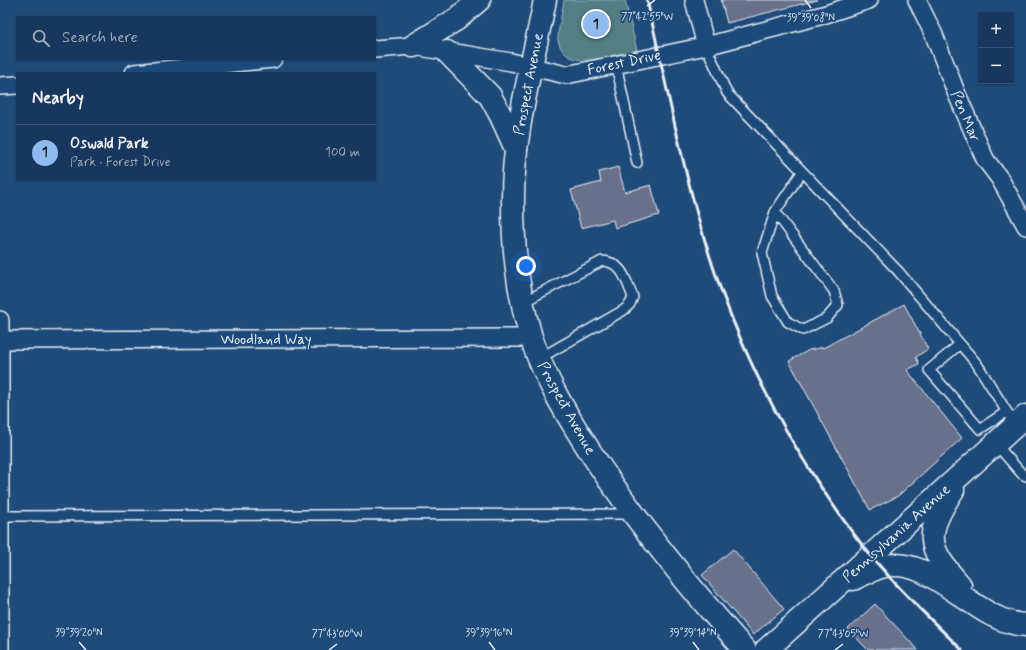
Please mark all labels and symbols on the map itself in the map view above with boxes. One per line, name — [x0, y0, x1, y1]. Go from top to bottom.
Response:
pin: 1 — [583, 9, 609, 39]
text: 77°42'55"W — [621, 10, 673, 24]
text: 39°39'08"N — [787, 11, 835, 25]
street label: Prospect Avenue — [509, 31, 549, 137]
street label: Forest Drive — [586, 45, 663, 81]
street label: Pen Mar — [945, 88, 985, 145]
your location — [516, 256, 536, 276]
street label: Woodland Way — [220, 330, 312, 350]
street label: Prospect Avenue — [532, 358, 600, 459]
street label: Pennsylvania Avenue — [838, 480, 955, 588]
text: 39°39'20"N — [55, 626, 103, 640]
text: 39°39'16"N — [466, 626, 513, 640]
text: 39°39'14"N — [669, 626, 717, 640]
text: 77°43'00"W — [312, 627, 362, 641]
text: 77°43'05"W — [818, 627, 868, 641]

